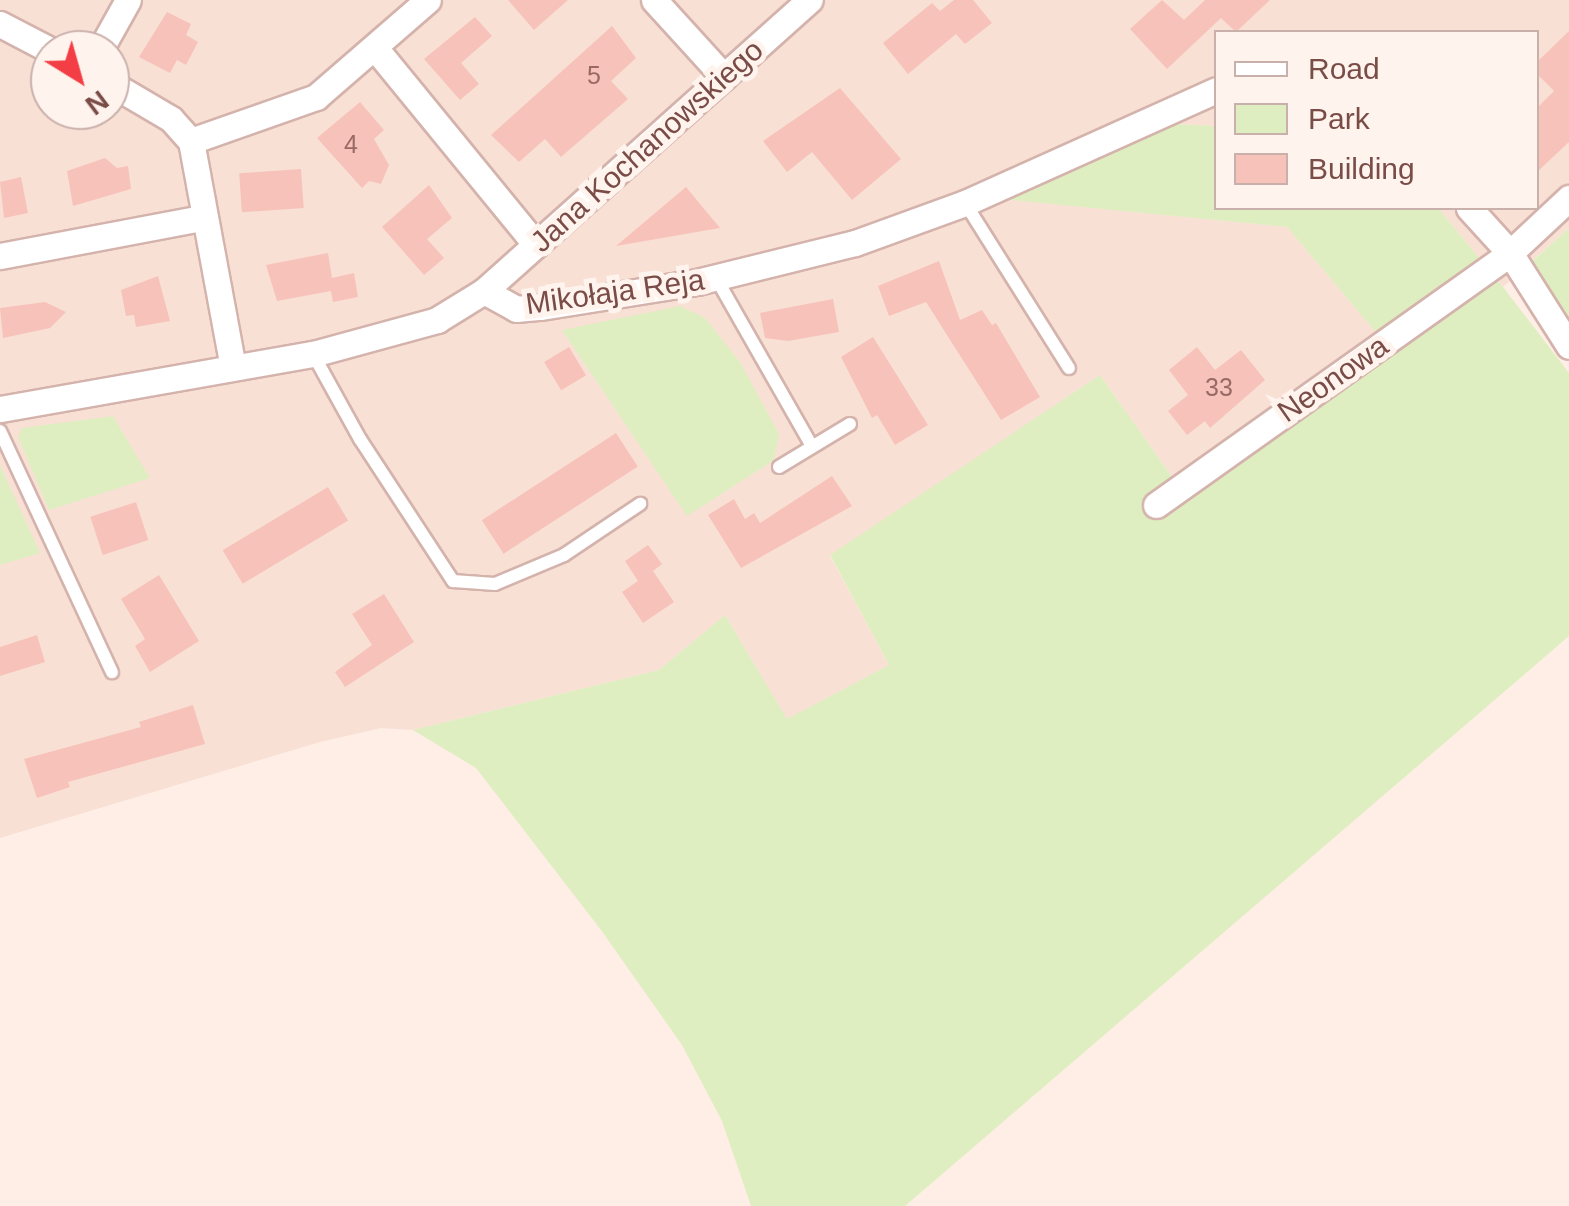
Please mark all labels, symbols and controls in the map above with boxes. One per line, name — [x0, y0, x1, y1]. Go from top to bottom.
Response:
north arrow — [30, 30, 130, 130]
legend — [1214, 30, 1539, 210]
street label: Jana Kochanowskiego — [523, 32, 771, 260]
text: Road — [1308, 52, 1380, 85]
house number: 5 — [587, 60, 601, 90]
text: N — [80, 84, 115, 121]
text: Park — [1308, 102, 1370, 135]
house number: 4 — [344, 129, 358, 159]
text: Building — [1308, 152, 1415, 185]
street label: Mikołaja Reja — [523, 262, 707, 322]
street label: Neonowa — [1271, 328, 1395, 430]
house number: 33 — [1205, 372, 1233, 402]

